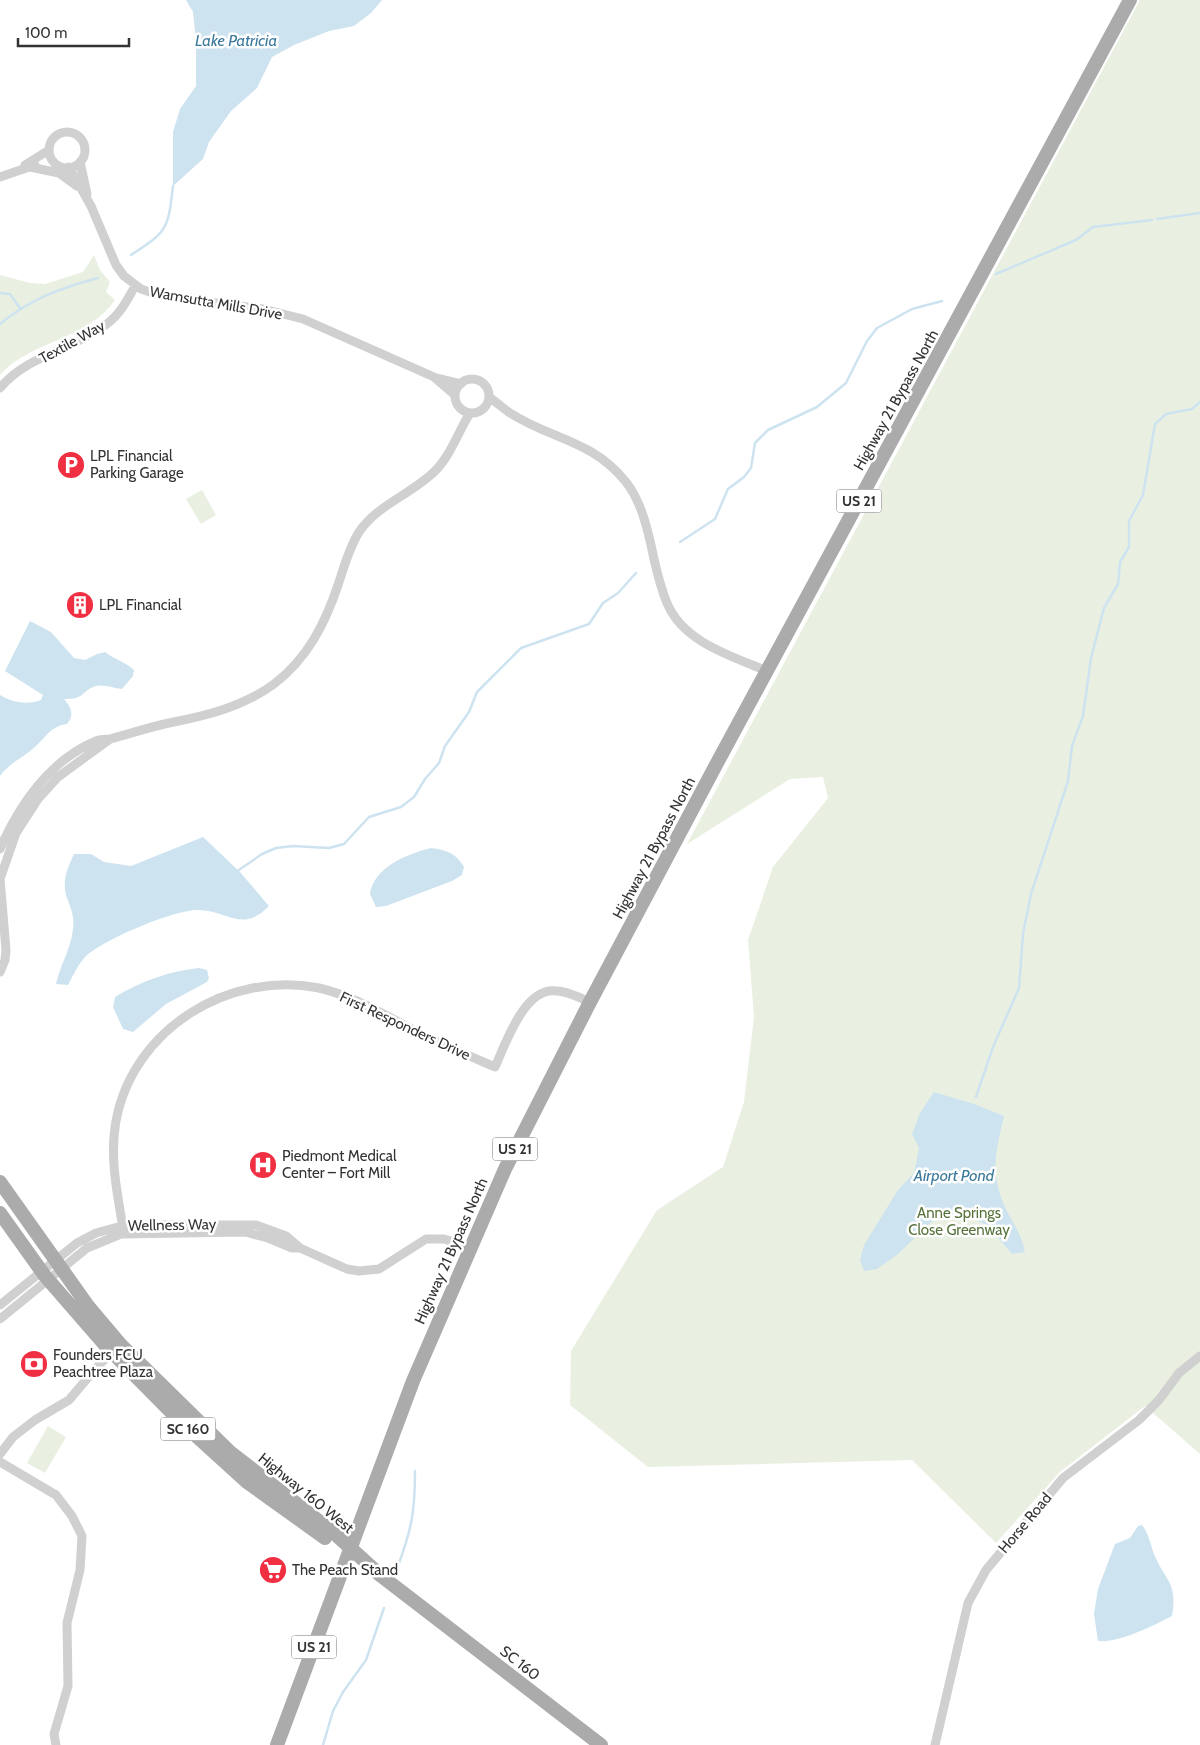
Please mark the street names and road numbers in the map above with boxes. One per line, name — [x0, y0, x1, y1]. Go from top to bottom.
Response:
street label: Wamsutta Mills Drive — [148, 282, 284, 324]
street label: Textile Way — [36, 316, 108, 367]
street label: Highway 21 Bypass North — [850, 327, 942, 473]
road number: US 21 — [836, 490, 882, 512]
street label: Highway 21 Bypass North — [609, 774, 699, 922]
street label: First Responders Drive — [337, 988, 473, 1064]
road number: US 21 — [492, 1138, 538, 1160]
street label: Highway 21 Bypass North — [411, 1175, 491, 1327]
street label: Wellness Way — [128, 1215, 217, 1235]
road number: SC 160 — [160, 1418, 216, 1440]
street label: Highway 160 West — [255, 1449, 357, 1537]
street label: Horse Road — [995, 1489, 1055, 1557]
road number: US 21 — [292, 1635, 336, 1658]
street label: SC 160 — [497, 1642, 543, 1684]

